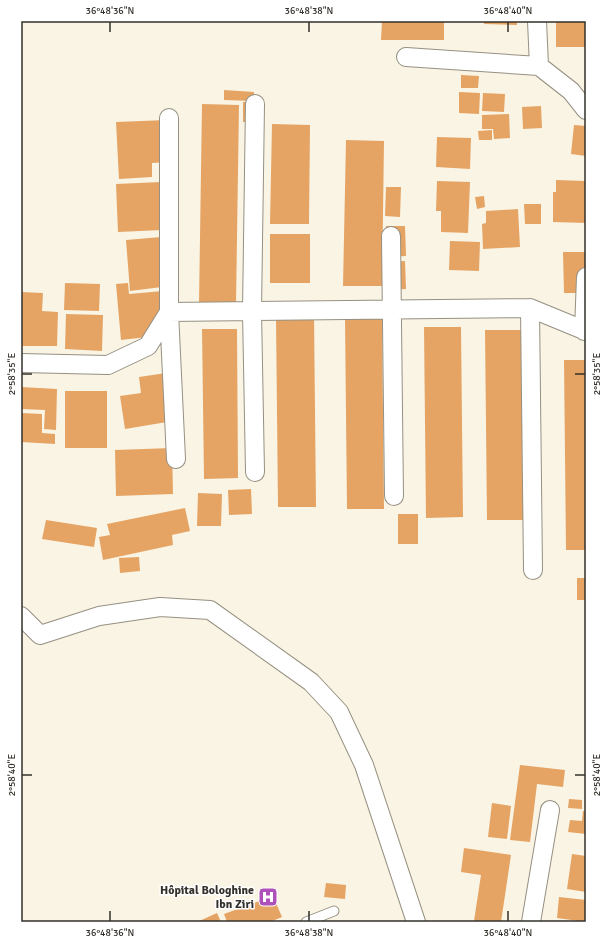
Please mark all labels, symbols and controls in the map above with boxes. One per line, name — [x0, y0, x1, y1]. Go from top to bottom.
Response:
text: 36°48'36"N — [86, 5, 134, 17]
text: 36°48'38"N — [285, 5, 333, 17]
text: 36°48'40"N — [484, 5, 532, 17]
text: 2°58'35"E — [6, 353, 18, 395]
text: 2°58'35"E — [591, 353, 603, 395]
text: 2°58'40"E — [6, 754, 18, 796]
text: 2°58'40"E — [591, 754, 603, 796]
place label: Hôpital Bologhine Ibn Ziri — [160, 883, 254, 912]
hospital icon: Hôpital Bologhine Ibn Ziri — [257, 886, 279, 908]
text: 36°48'36"N — [86, 927, 134, 939]
text: 36°48'38"N — [285, 927, 333, 939]
text: 36°48'40"N — [484, 927, 532, 939]

